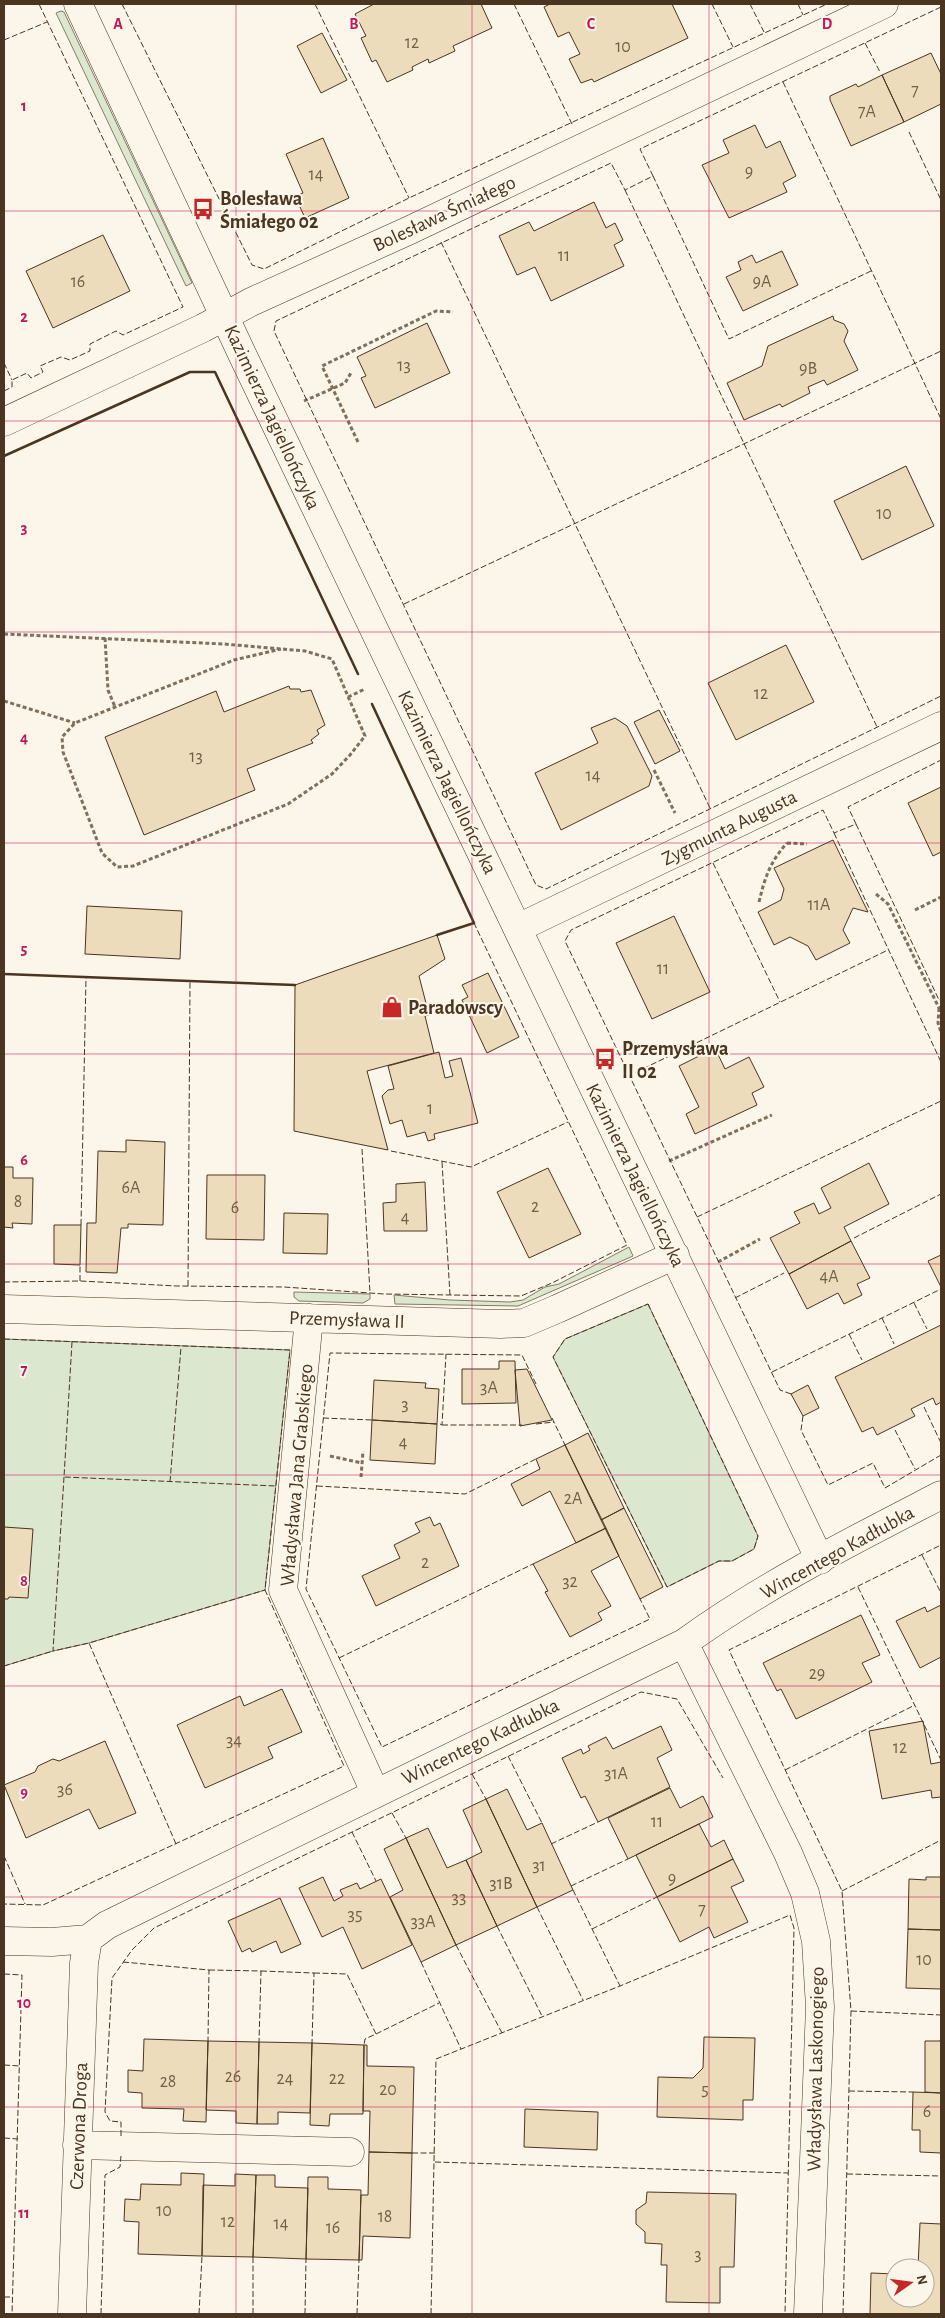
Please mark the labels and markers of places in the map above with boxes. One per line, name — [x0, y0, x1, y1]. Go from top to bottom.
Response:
place label: Bolesława Śmiałego 02 — [220, 189, 318, 232]
bus stop icon: Bolesława Śmiałego 02 — [190, 196, 216, 222]
shop icon: Paradowscy — [379, 994, 405, 1020]
place label: Paradowscy — [408, 998, 503, 1018]
place label: Przemysława II 02 — [622, 1039, 729, 1082]
bus stop icon: Przemysława II 02 — [592, 1046, 618, 1072]

